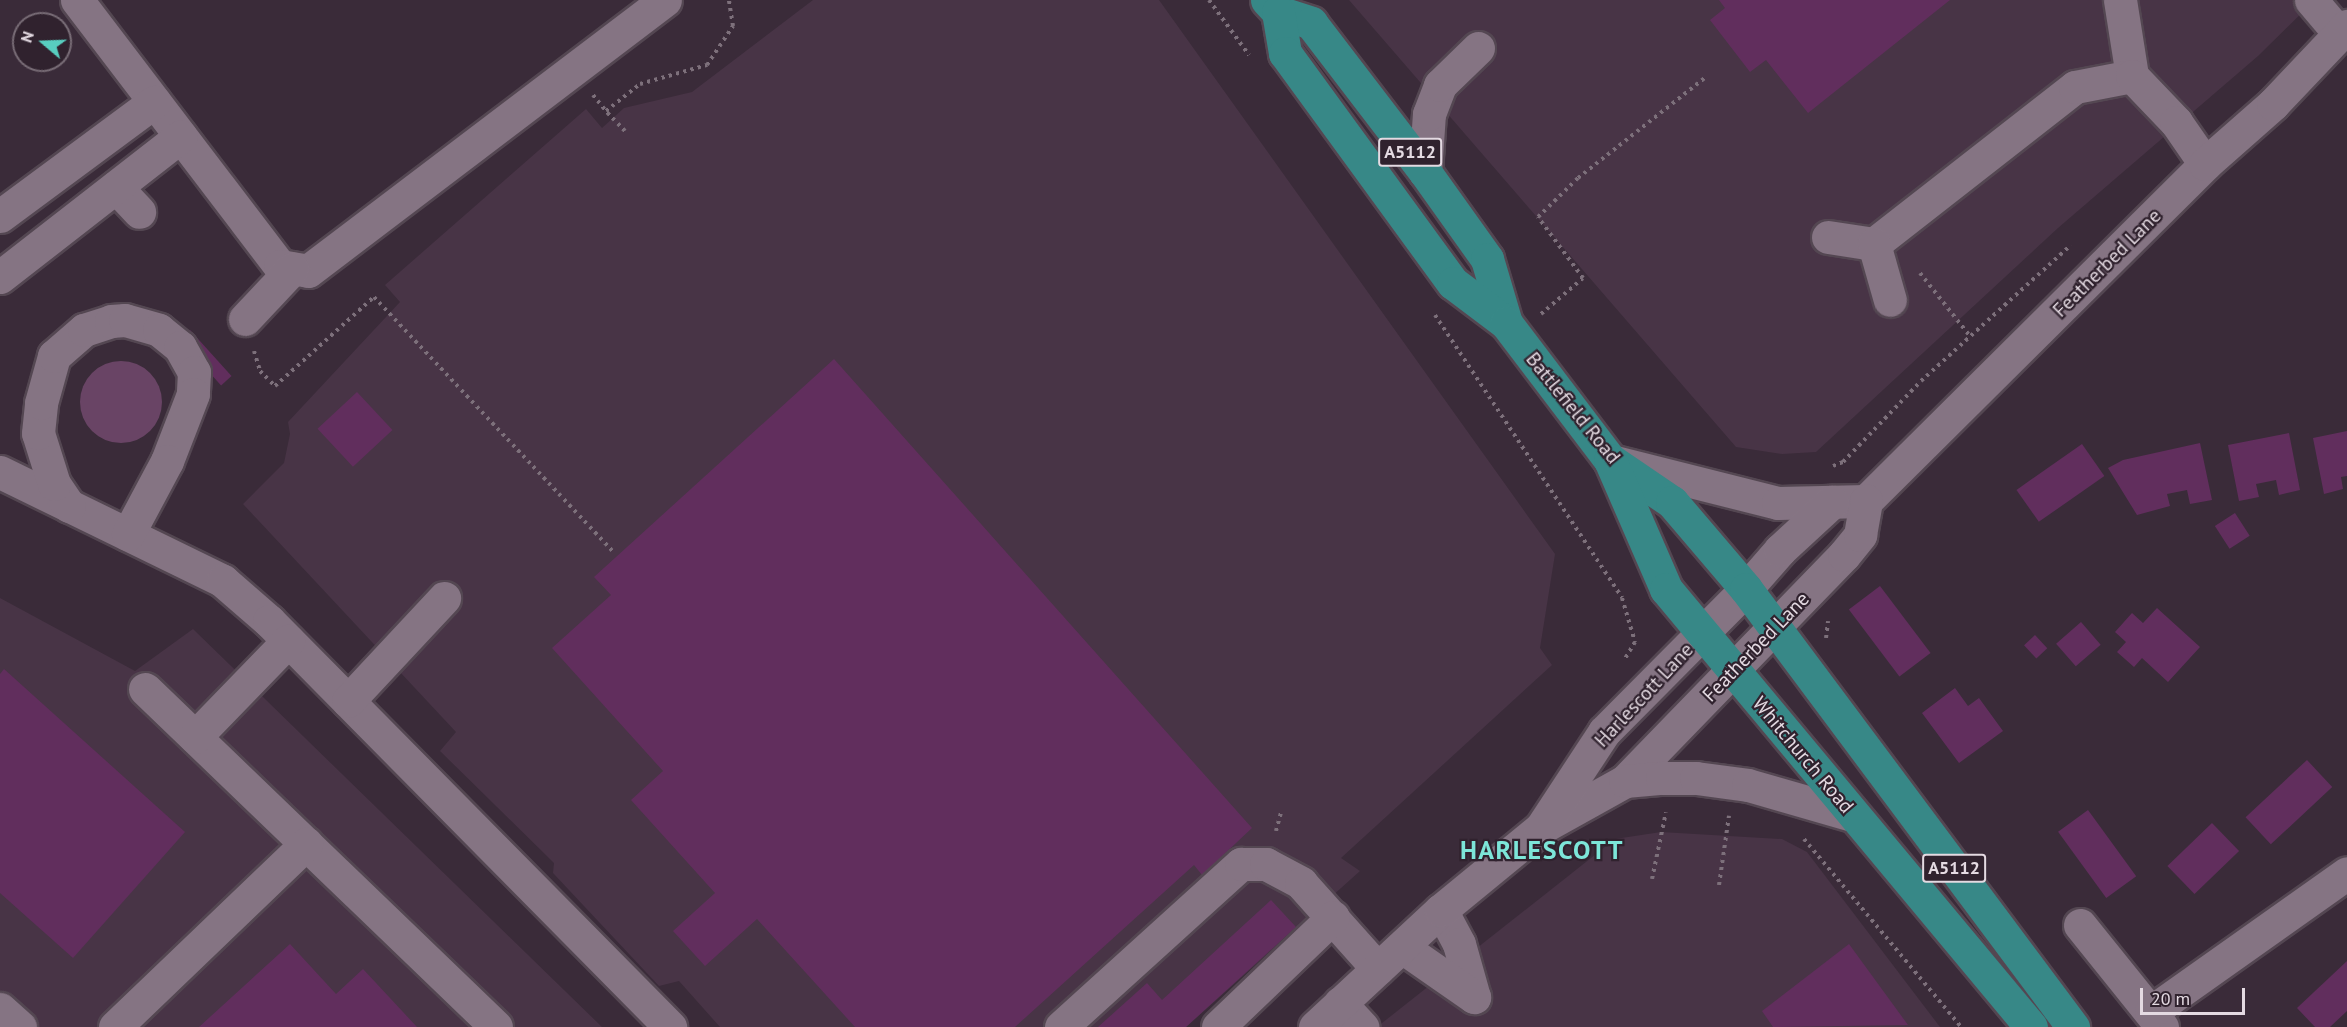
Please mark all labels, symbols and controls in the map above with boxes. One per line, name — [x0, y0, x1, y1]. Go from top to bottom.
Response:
north arrow — [12, 12, 72, 72]
text: N — [16, 29, 38, 45]
road number: A5112 — [1377, 137, 1443, 167]
street label: Featherbed Lane — [2048, 204, 2166, 322]
street label: Battlefield Road — [1521, 347, 1625, 469]
street label: Featherbed Lane — [1698, 587, 1814, 707]
street label: Harlescott Lane — [1590, 638, 1698, 752]
street label: Whitchurch Road — [1747, 692, 1859, 818]
district label: HARLESCOTT — [1460, 834, 1624, 866]
road number: A5112 — [1921, 853, 1987, 883]
scale bar — [2143, 976, 2248, 1014]
text: 20 m — [2151, 987, 2190, 1010]

